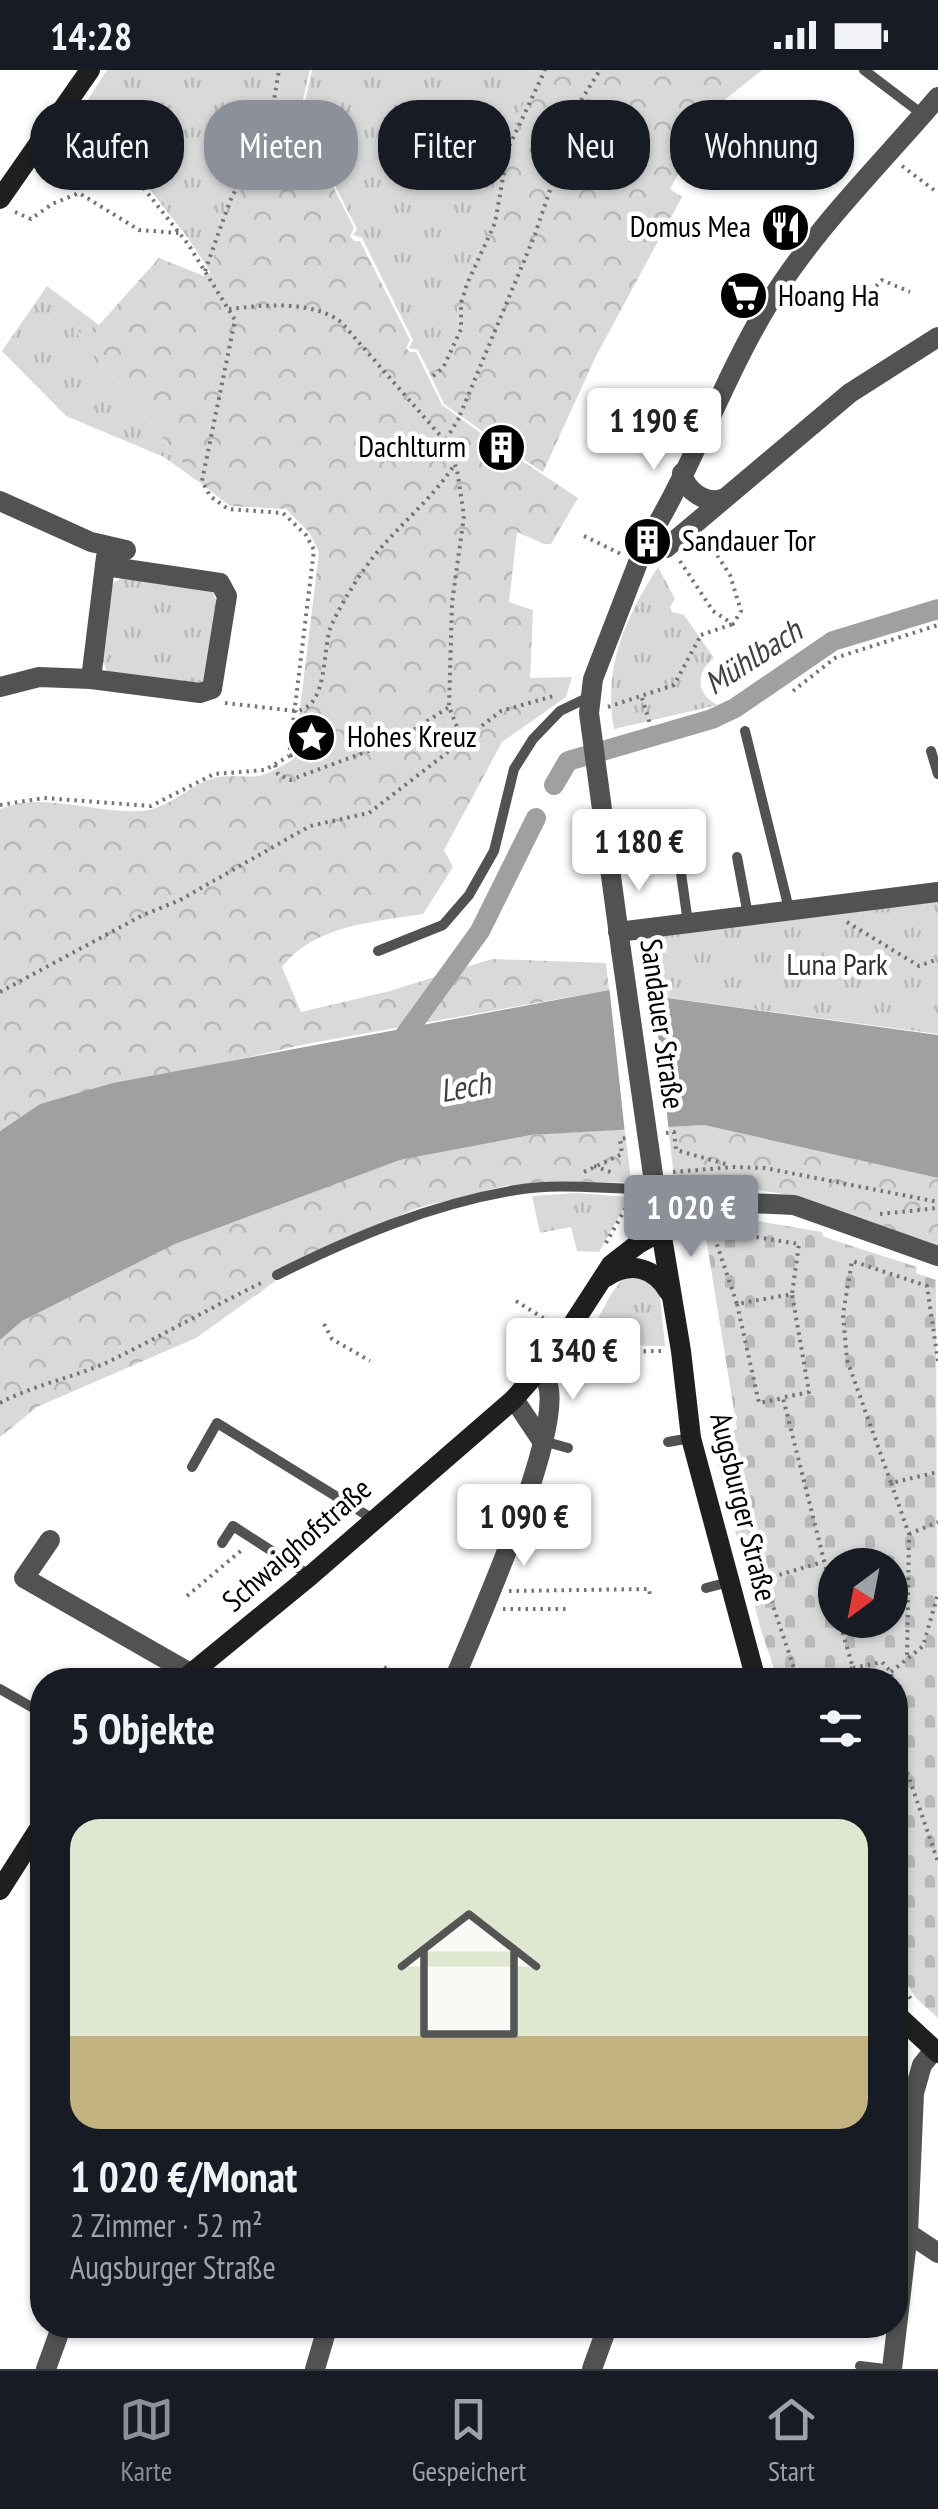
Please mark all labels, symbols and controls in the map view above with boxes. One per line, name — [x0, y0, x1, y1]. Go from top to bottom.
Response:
text: 14:28 — [50, 11, 132, 60]
chip: Kaufen — [30, 100, 184, 190]
chip: Mieten — [204, 100, 358, 190]
chip: Filter — [378, 100, 511, 190]
chip: Neu — [531, 100, 650, 190]
chip: Wohnung — [670, 100, 854, 190]
restaurant icon: Domus Mea — [760, 201, 812, 253]
place label: Domus Mea — [630, 206, 751, 245]
supermarket icon: Hoang Ha — [717, 270, 769, 322]
place label: Hoang Ha — [778, 275, 880, 314]
pin: 1 190 € — [562, 388, 746, 473]
text: 1 190 € — [609, 399, 699, 441]
building icon: Dachlturm — [475, 421, 527, 473]
place label: Dachlturm — [358, 426, 466, 465]
building icon: Sandauer Tor — [621, 515, 673, 567]
place label: Sandauer Tor — [682, 520, 816, 559]
water label: Mühlbach — [696, 608, 811, 703]
place icon: Hohes Kreuz — [286, 711, 338, 763]
place label: Hohes Kreuz — [347, 716, 477, 755]
pin: 1 180 € — [547, 809, 731, 894]
text: 1 180 € — [594, 820, 684, 862]
street label: Sandauer Straße — [632, 936, 695, 1111]
park label: Luna Park — [786, 944, 888, 983]
water label: Lech — [436, 1060, 495, 1111]
pin: 1 020 € — [599, 1175, 783, 1260]
text: 1 020 € — [646, 1186, 736, 1228]
pin: 1 340 € — [481, 1318, 665, 1403]
text: 1 340 € — [528, 1329, 618, 1371]
street label: Augsburger Straße — [702, 1408, 787, 1605]
street label: Schwaighofstraße — [213, 1468, 379, 1619]
pin: 1 090 € — [432, 1484, 616, 1569]
text: 1 090 € — [479, 1495, 569, 1537]
north arrow — [818, 1548, 908, 1638]
map controls — [818, 1548, 908, 1638]
text: 5 Objekte — [70, 1701, 215, 1756]
icon: filters — [813, 1701, 868, 1756]
icon: home — [379, 1884, 559, 2064]
text: 1 020 €/Monat — [70, 2149, 297, 2204]
text: 2 Zimmer · 52 m² — [70, 2204, 263, 2246]
text: Augsburger Straße — [70, 2246, 276, 2288]
tab: Karte — [119, 2392, 174, 2489]
tab: Gespeichert — [412, 2392, 526, 2489]
tab: Start — [764, 2392, 819, 2489]

